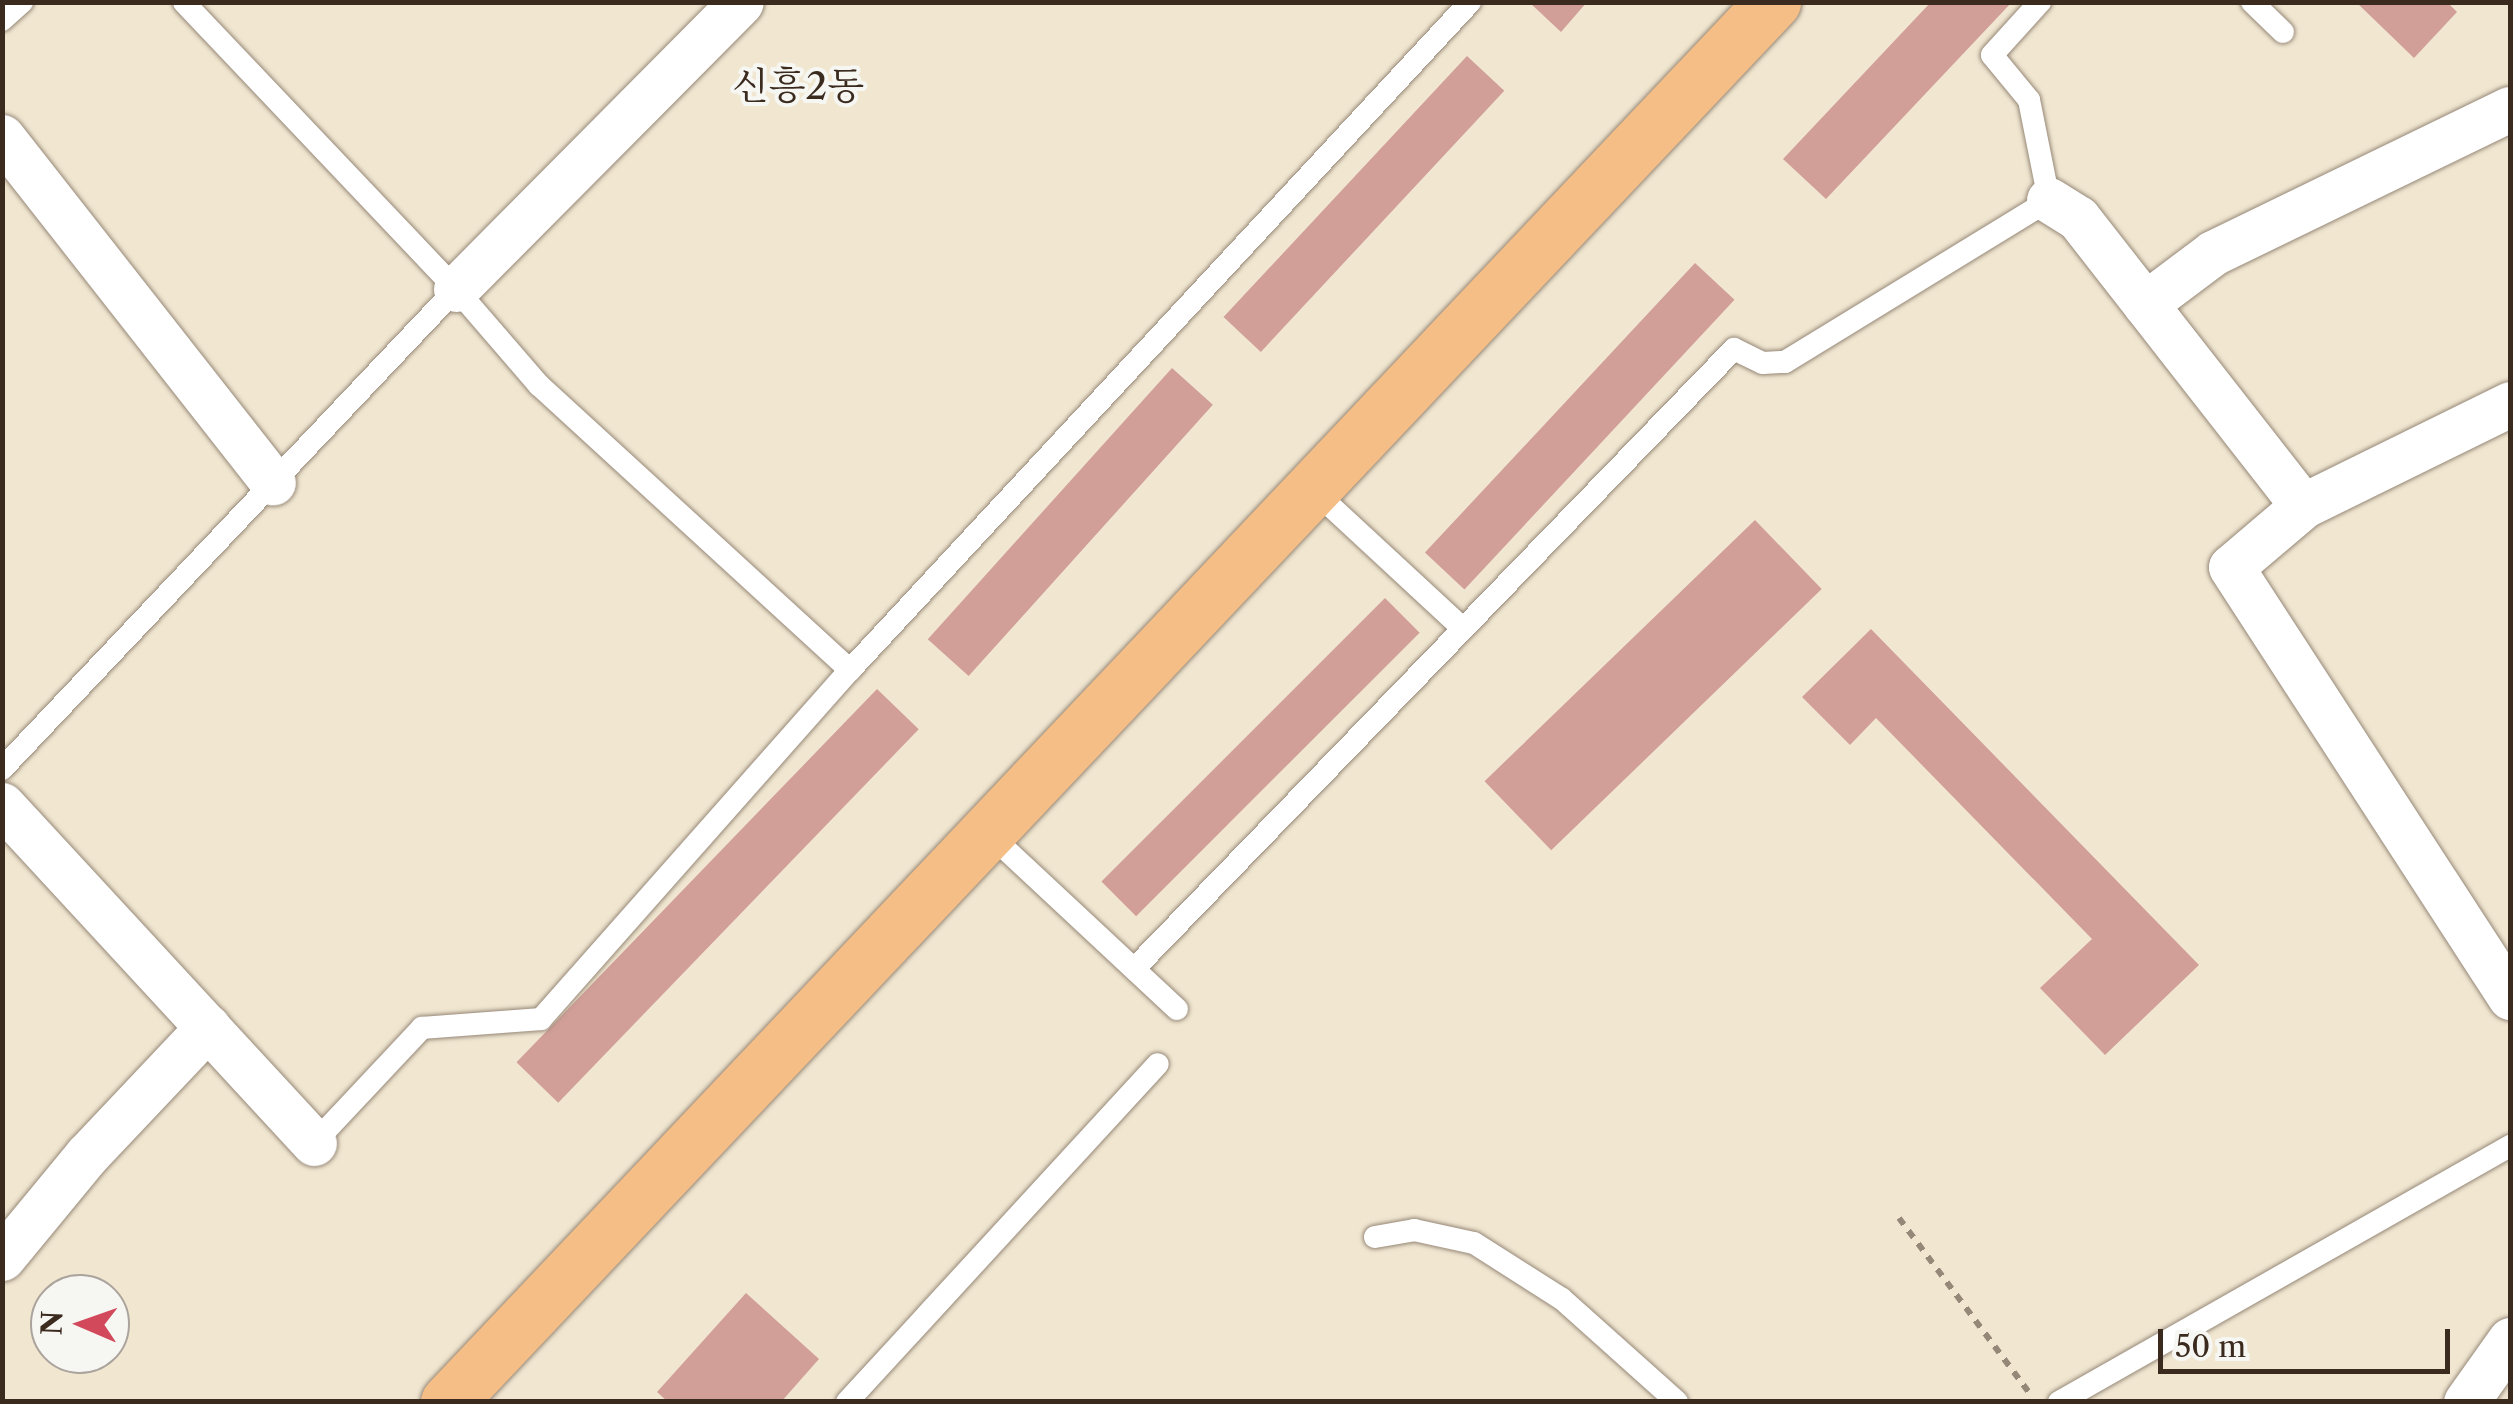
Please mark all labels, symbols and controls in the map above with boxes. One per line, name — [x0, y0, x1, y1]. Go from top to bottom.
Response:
district label: 신흥2동 — [732, 63, 864, 109]
north arrow — [30, 1274, 130, 1374]
scale bar — [2163, 1309, 2456, 1371]
text: N — [35, 1310, 69, 1336]
text: 50 m — [2175, 1328, 2246, 1365]

